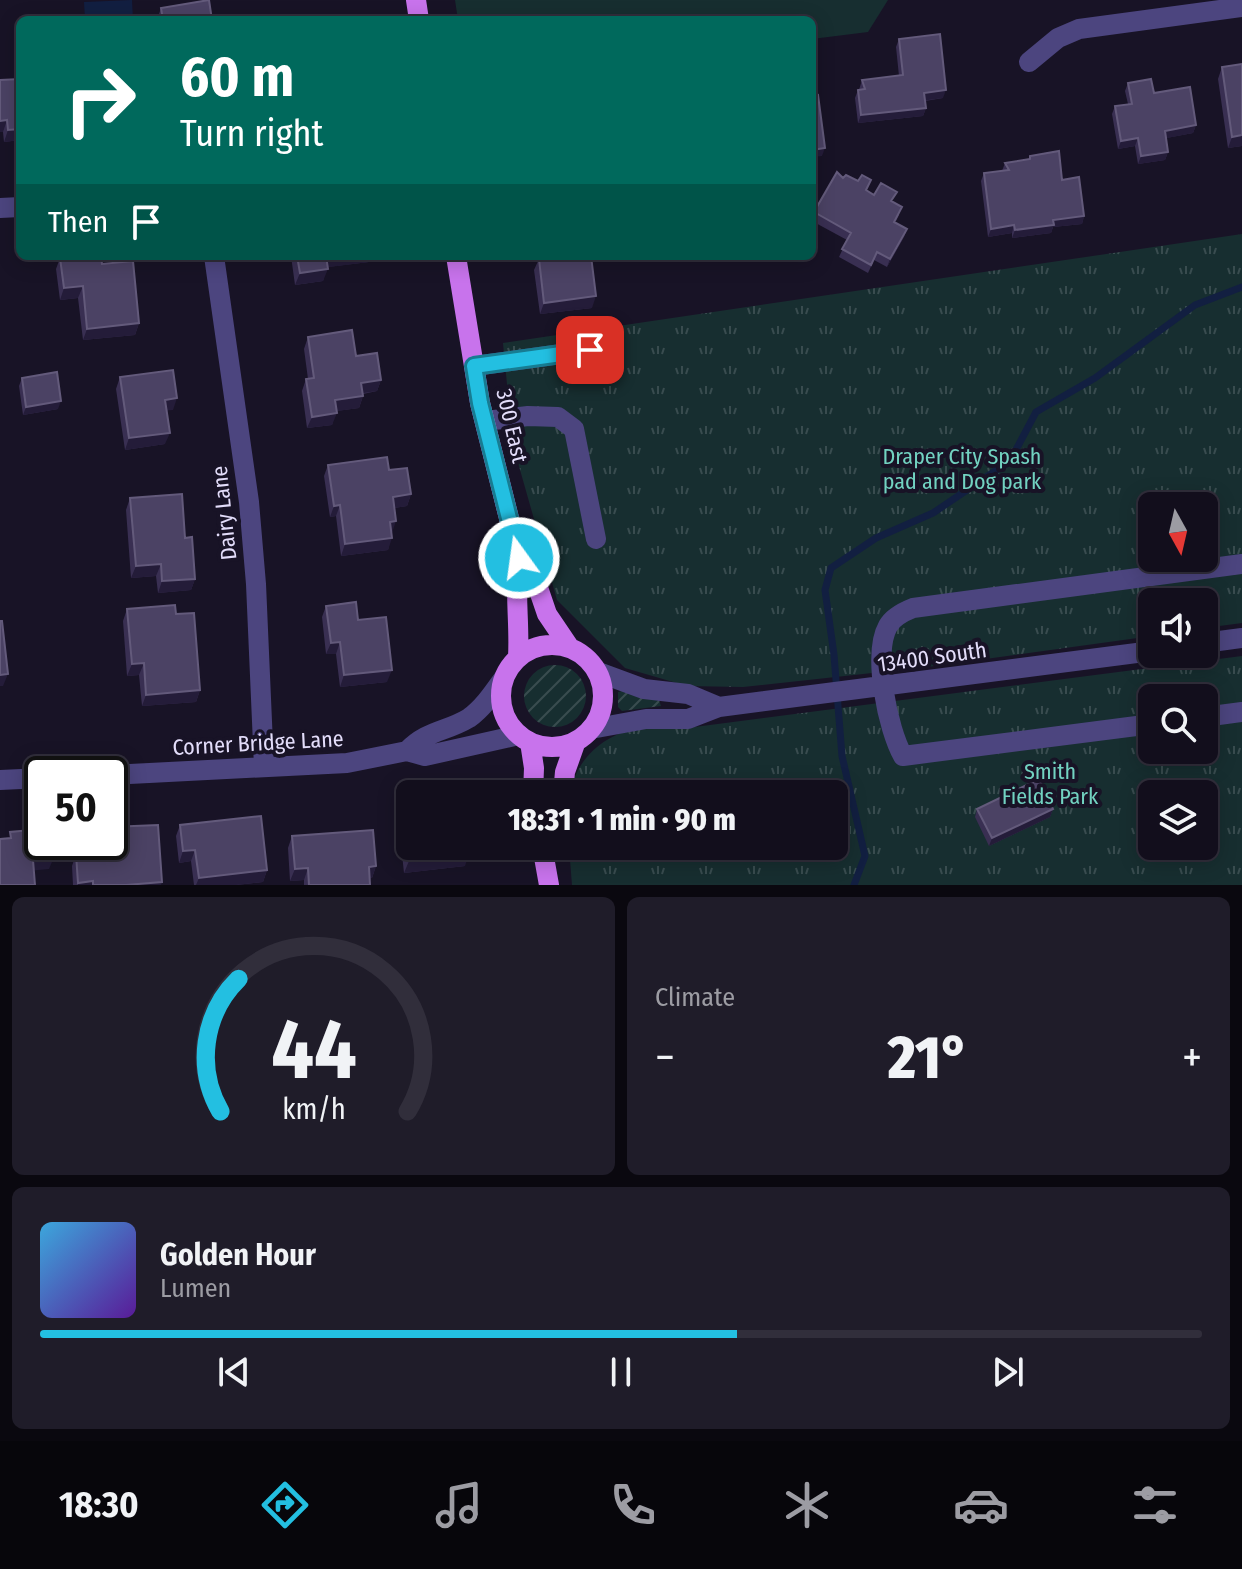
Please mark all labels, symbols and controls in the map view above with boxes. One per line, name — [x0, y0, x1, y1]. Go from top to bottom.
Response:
text: 60 m — [180, 44, 294, 111]
icon: right — [48, 48, 152, 152]
text: Turn right — [180, 112, 323, 156]
icon: arrive — [124, 200, 168, 244]
text: Then — [48, 204, 108, 240]
pin — [556, 316, 624, 384]
icon: arrive — [568, 328, 612, 372]
street label: 300 East — [490, 386, 534, 466]
park label: Draper City Spash pad and Dog park — [883, 443, 1042, 495]
street label: Dairy Lane — [206, 465, 242, 561]
north arrow — [1138, 492, 1218, 572]
map controls — [1138, 492, 1218, 860]
position arrow — [477, 516, 561, 600]
button: sound — [1138, 588, 1218, 668]
street label: 13400 South — [876, 636, 988, 678]
button: search — [1138, 684, 1218, 764]
street label: Corner Bridge Lane — [172, 725, 344, 761]
speed limit sign: 50 — [24, 756, 128, 860]
park label: Smith Fields Park — [1002, 758, 1099, 810]
button: layers — [1138, 780, 1218, 860]
text: 18:31 · 1 min · 90 m — [508, 802, 736, 838]
text: Climate — [655, 982, 735, 1013]
text: 44 — [271, 1000, 356, 1100]
text: 21° — [888, 1022, 969, 1094]
text: − — [655, 1031, 675, 1084]
text: + — [1182, 1031, 1202, 1084]
text: km/h — [282, 1092, 345, 1127]
text: Golden Hour — [160, 1237, 316, 1273]
text: Lumen — [160, 1273, 231, 1304]
icon: previous — [212, 1350, 256, 1394]
icon: pause — [599, 1350, 643, 1394]
icon: next — [986, 1350, 1030, 1394]
icon: directions — [257, 1477, 313, 1533]
icon: music — [431, 1477, 487, 1533]
icon: phone — [605, 1477, 661, 1533]
icon: climate — [779, 1477, 835, 1533]
icon: car — [953, 1477, 1009, 1533]
icon: filters — [1127, 1477, 1183, 1533]
text: 18:30 — [59, 1483, 139, 1527]

